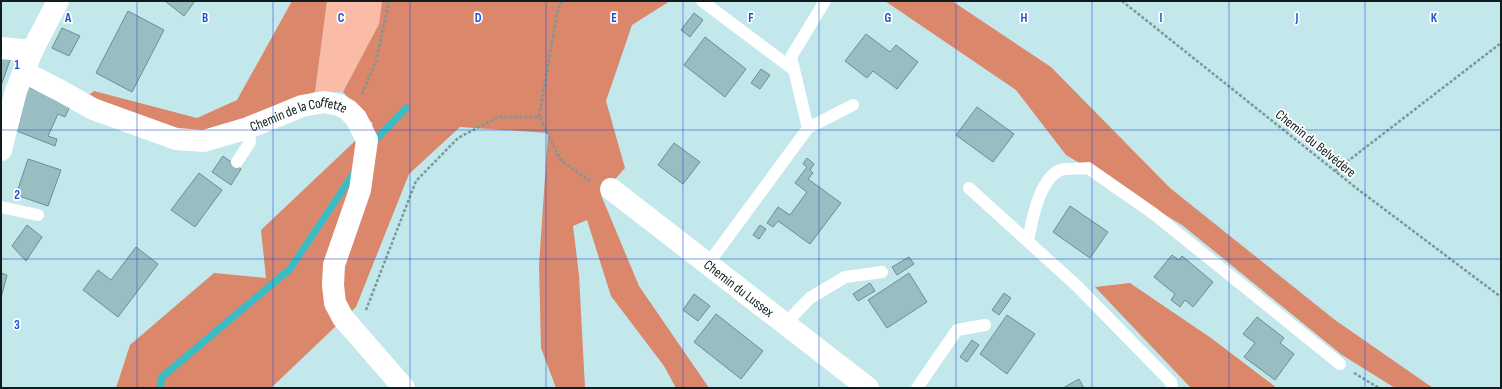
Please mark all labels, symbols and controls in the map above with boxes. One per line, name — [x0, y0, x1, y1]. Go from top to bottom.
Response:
text: A — [64, 10, 72, 26]
text: B — [202, 10, 208, 26]
text: C — [338, 10, 345, 26]
text: D — [475, 10, 482, 26]
text: E — [611, 10, 617, 26]
text: F — [748, 10, 754, 26]
text: G — [885, 10, 892, 26]
text: H — [1021, 10, 1028, 26]
text: I — [1160, 10, 1163, 26]
text: J — [1295, 10, 1299, 26]
text: K — [1431, 10, 1438, 26]
text: 1 — [14, 57, 20, 73]
street label: Chemin de la Coffette — [247, 93, 350, 135]
street label: Chemin du Belvédère — [1272, 106, 1359, 181]
text: 2 — [14, 187, 20, 203]
street label: Chemin du Lussex — [700, 256, 778, 321]
text: 3 — [14, 317, 20, 333]

